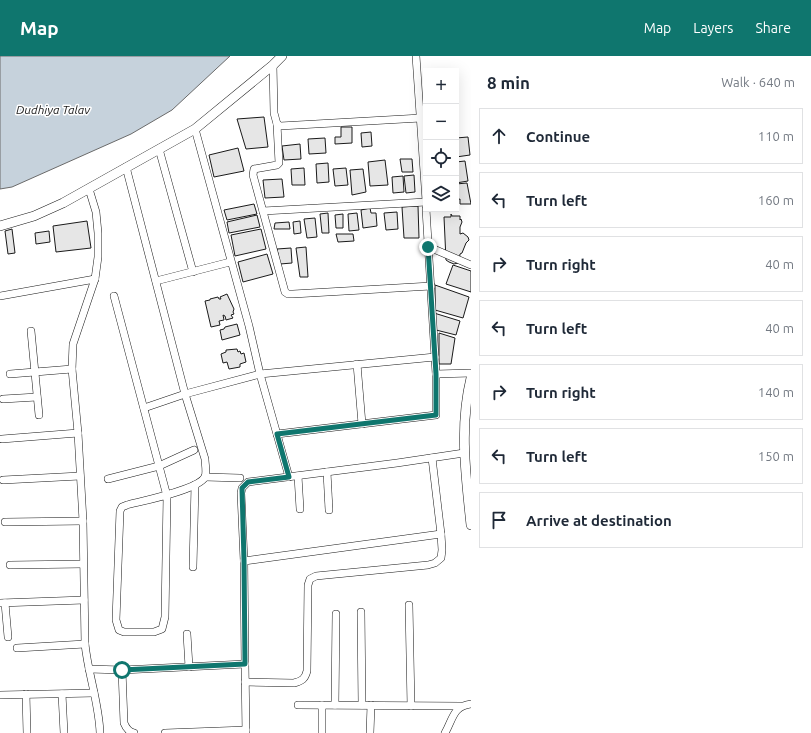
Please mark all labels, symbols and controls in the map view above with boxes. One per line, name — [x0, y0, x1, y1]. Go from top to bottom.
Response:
text: Map — [20, 17, 59, 39]
text: Map — [644, 20, 671, 36]
text: Layers — [693, 20, 733, 36]
text: Share — [755, 20, 791, 36]
map controls — [423, 68, 459, 212]
button: + — [423, 68, 459, 104]
text: 8 min — [487, 73, 530, 92]
text: Walk · 640 m — [721, 75, 795, 89]
water label: Dudhiya Talav — [16, 103, 91, 116]
button: − — [423, 104, 459, 140]
icon: ahead — [488, 125, 510, 147]
text: Continue — [526, 128, 590, 145]
text: 110 m — [758, 129, 794, 143]
button: locate — [423, 140, 459, 176]
button: layers — [423, 176, 459, 212]
icon: left — [488, 189, 510, 211]
text: Turn left — [526, 192, 587, 209]
text: 160 m — [758, 193, 794, 207]
route end — [419, 238, 437, 256]
icon: right — [488, 253, 510, 275]
text: Turn right — [526, 256, 596, 273]
text: 40 m — [765, 257, 794, 271]
icon: left — [488, 317, 510, 339]
text: Turn left — [526, 320, 587, 337]
text: 40 m — [765, 321, 794, 335]
icon: right — [488, 381, 510, 403]
text: Turn right — [526, 384, 596, 401]
text: 140 m — [758, 385, 794, 399]
icon: left — [488, 445, 510, 467]
text: Turn left — [526, 448, 587, 465]
text: 150 m — [758, 449, 794, 463]
icon: arrive — [488, 509, 510, 531]
text: Arrive at destination — [526, 512, 672, 529]
route start — [113, 661, 131, 679]

